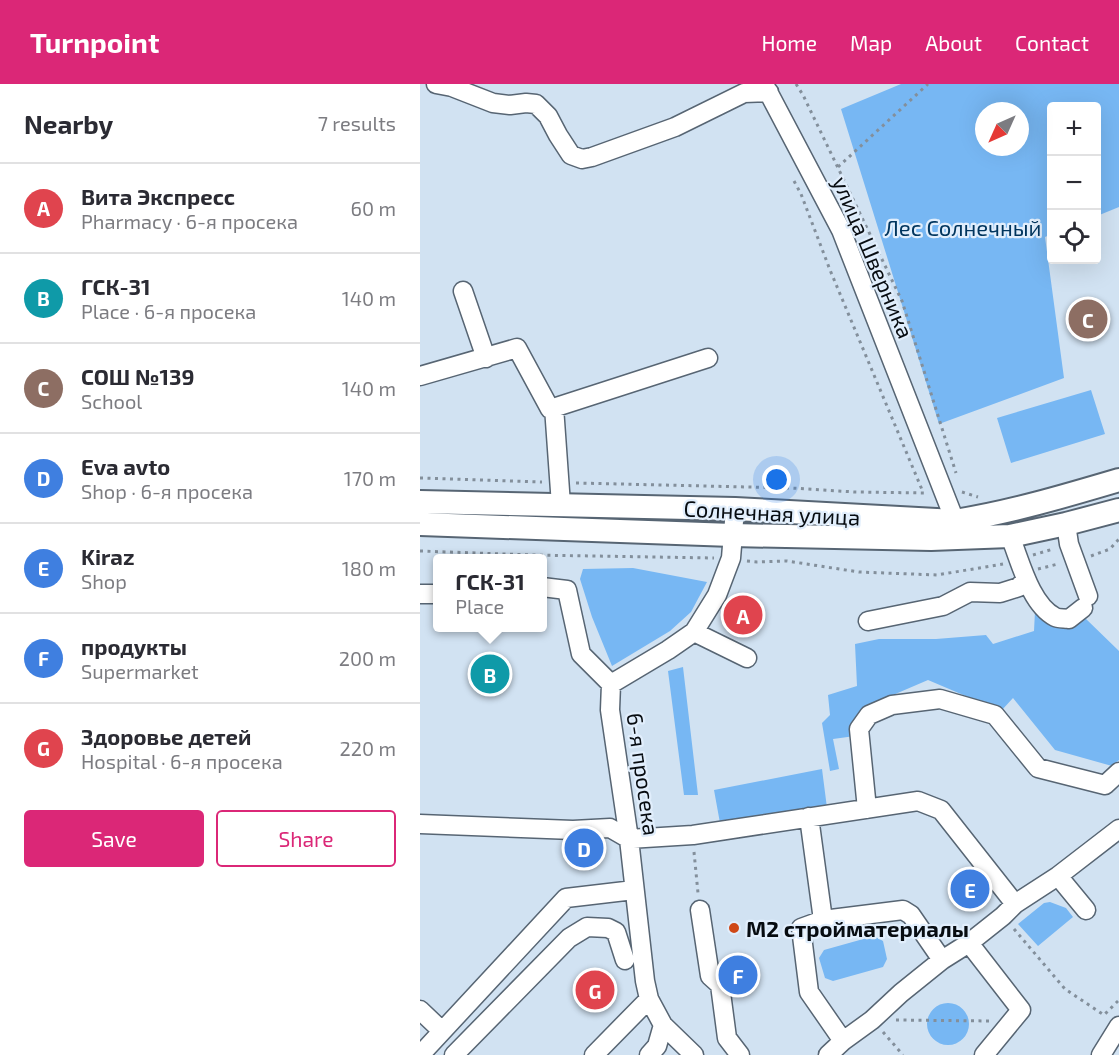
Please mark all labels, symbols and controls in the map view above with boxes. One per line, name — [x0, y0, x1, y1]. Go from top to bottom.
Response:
text: Turnpoint — [30, 25, 159, 59]
text: Home — [761, 30, 817, 55]
text: Map — [850, 30, 892, 55]
text: About — [925, 30, 982, 55]
text: Contact — [1015, 30, 1089, 55]
north arrow — [975, 102, 1029, 156]
map controls — [1047, 102, 1101, 264]
button: + — [1047, 102, 1101, 156]
text: Nearby — [24, 108, 113, 139]
text: 7 results — [318, 111, 396, 135]
button: − — [1047, 156, 1101, 210]
street label: улица Шверника — [827, 172, 920, 342]
text: Вита Экспресс — [81, 183, 235, 209]
text: A — [37, 196, 50, 220]
text: 60 m — [351, 196, 396, 220]
text: Pharmacy · 6-я просека — [81, 209, 298, 233]
button: locate — [1047, 210, 1101, 264]
park label: Лес Солнечный — [884, 214, 1042, 240]
text: ГСК-31 — [81, 273, 151, 299]
text: B — [37, 286, 50, 310]
text: 140 m — [342, 286, 396, 310]
pin: C — [1068, 296, 1108, 342]
text: Place · 6-я просека — [81, 299, 256, 323]
text: СОШ №139 — [81, 363, 194, 389]
text: C — [38, 376, 49, 400]
text: 140 m — [342, 376, 396, 400]
text: School — [81, 389, 142, 413]
text: Eva avto — [81, 453, 170, 479]
your location — [762, 465, 791, 494]
text: D — [37, 466, 50, 490]
text: 170 m — [344, 466, 396, 490]
text: Shop · 6-я просека — [81, 479, 253, 503]
street label: Солнечная улица — [683, 494, 861, 531]
text: Kiraz — [81, 543, 134, 569]
popup — [433, 554, 547, 632]
text: E — [38, 556, 49, 580]
text: 180 m — [342, 556, 396, 580]
text: ГСК-31 — [455, 568, 525, 594]
text: Shop — [81, 569, 127, 593]
pin: A — [724, 592, 762, 638]
text: Place — [455, 594, 504, 618]
text: продукты — [81, 633, 187, 659]
text: F — [38, 646, 49, 670]
text: 200 m — [339, 646, 396, 670]
pin: B — [470, 652, 510, 696]
text: Supermarket — [81, 659, 199, 683]
street label: 6-я просека — [623, 711, 665, 837]
text: Здоровье детей — [81, 723, 251, 749]
text: G — [37, 736, 50, 760]
text: 220 m — [339, 736, 396, 760]
text: Hospital · 6-я просека — [81, 749, 283, 773]
button: Save — [24, 810, 204, 867]
button: Share — [216, 810, 396, 867]
pin: D — [564, 826, 604, 870]
pin: E — [950, 866, 990, 912]
place label: М2 стройматериалы — [746, 915, 969, 941]
marker: М2 стройматериалы — [727, 921, 741, 935]
pin: F — [718, 952, 758, 998]
pin: G — [576, 968, 615, 1012]

